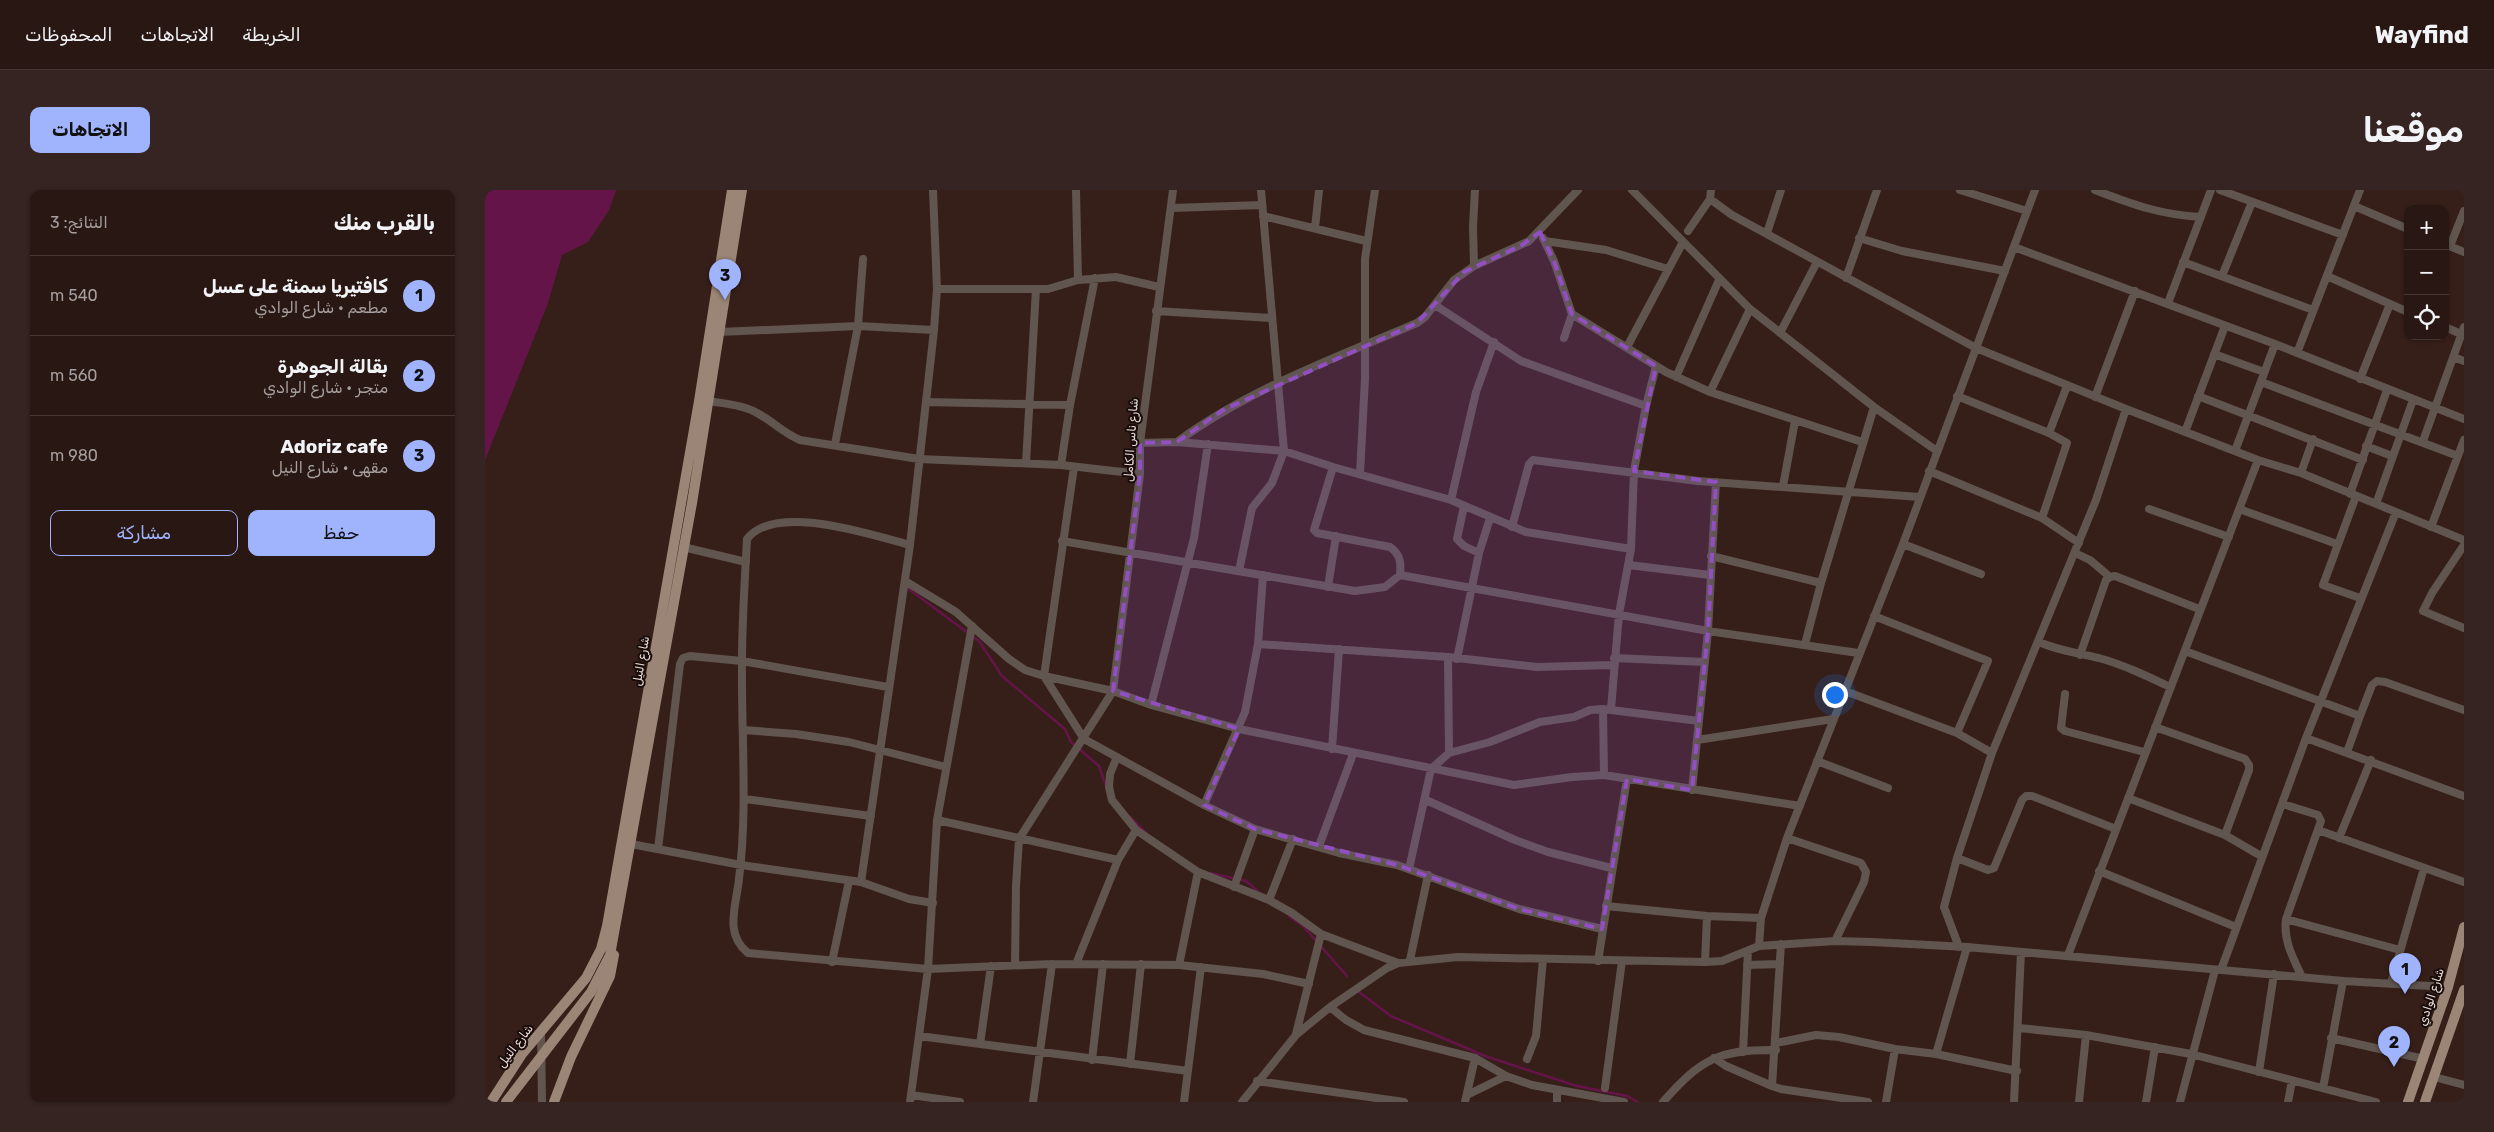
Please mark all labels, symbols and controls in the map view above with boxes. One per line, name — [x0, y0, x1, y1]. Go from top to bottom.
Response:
text: Wayfind — [2375, 21, 2469, 49]
text: المحفوظات — [25, 24, 112, 46]
text: الاتجاهات — [140, 24, 214, 46]
text: الخريطة — [242, 24, 301, 46]
button: الاتجاهات — [30, 107, 150, 153]
text: موقعنا — [2362, 109, 2464, 151]
map controls — [2404, 205, 2449, 340]
button: + — [2404, 205, 2449, 250]
text: بالقرب منك — [334, 210, 435, 235]
text: النتائج: 3 — [50, 213, 108, 232]
button: − — [2404, 250, 2449, 295]
pin: 3 — [709, 259, 741, 300]
text: كافتيريا سمنة على عسل — [203, 275, 388, 298]
text: 540 m — [50, 286, 98, 305]
text: 1 — [415, 286, 423, 305]
button: locate — [2404, 295, 2449, 340]
text: مطعم · شارع الوادي — [255, 298, 388, 317]
text: بقالة الجوهرة — [277, 355, 388, 378]
text: 560 m — [50, 366, 97, 385]
text: 2 — [414, 366, 424, 385]
text: متجر · شارع الوادي — [263, 378, 388, 397]
street label: شارع ناس الكامل — [1121, 398, 1143, 482]
text: Adoriz cafe — [280, 435, 388, 458]
text: 980 m — [50, 446, 98, 465]
text: 3 — [414, 446, 424, 465]
text: مقهى · شارع النيل — [272, 458, 388, 477]
button: مشاركة — [50, 510, 238, 556]
button: حفظ — [248, 510, 435, 556]
street label: شارع النيل — [630, 635, 654, 687]
your location — [1822, 682, 1848, 708]
pin: 1 — [2389, 953, 2421, 994]
street label: شارع الوادي — [2415, 966, 2449, 1028]
street label: شارع النيل — [494, 1022, 537, 1072]
pin: 2 — [2378, 1026, 2410, 1067]

